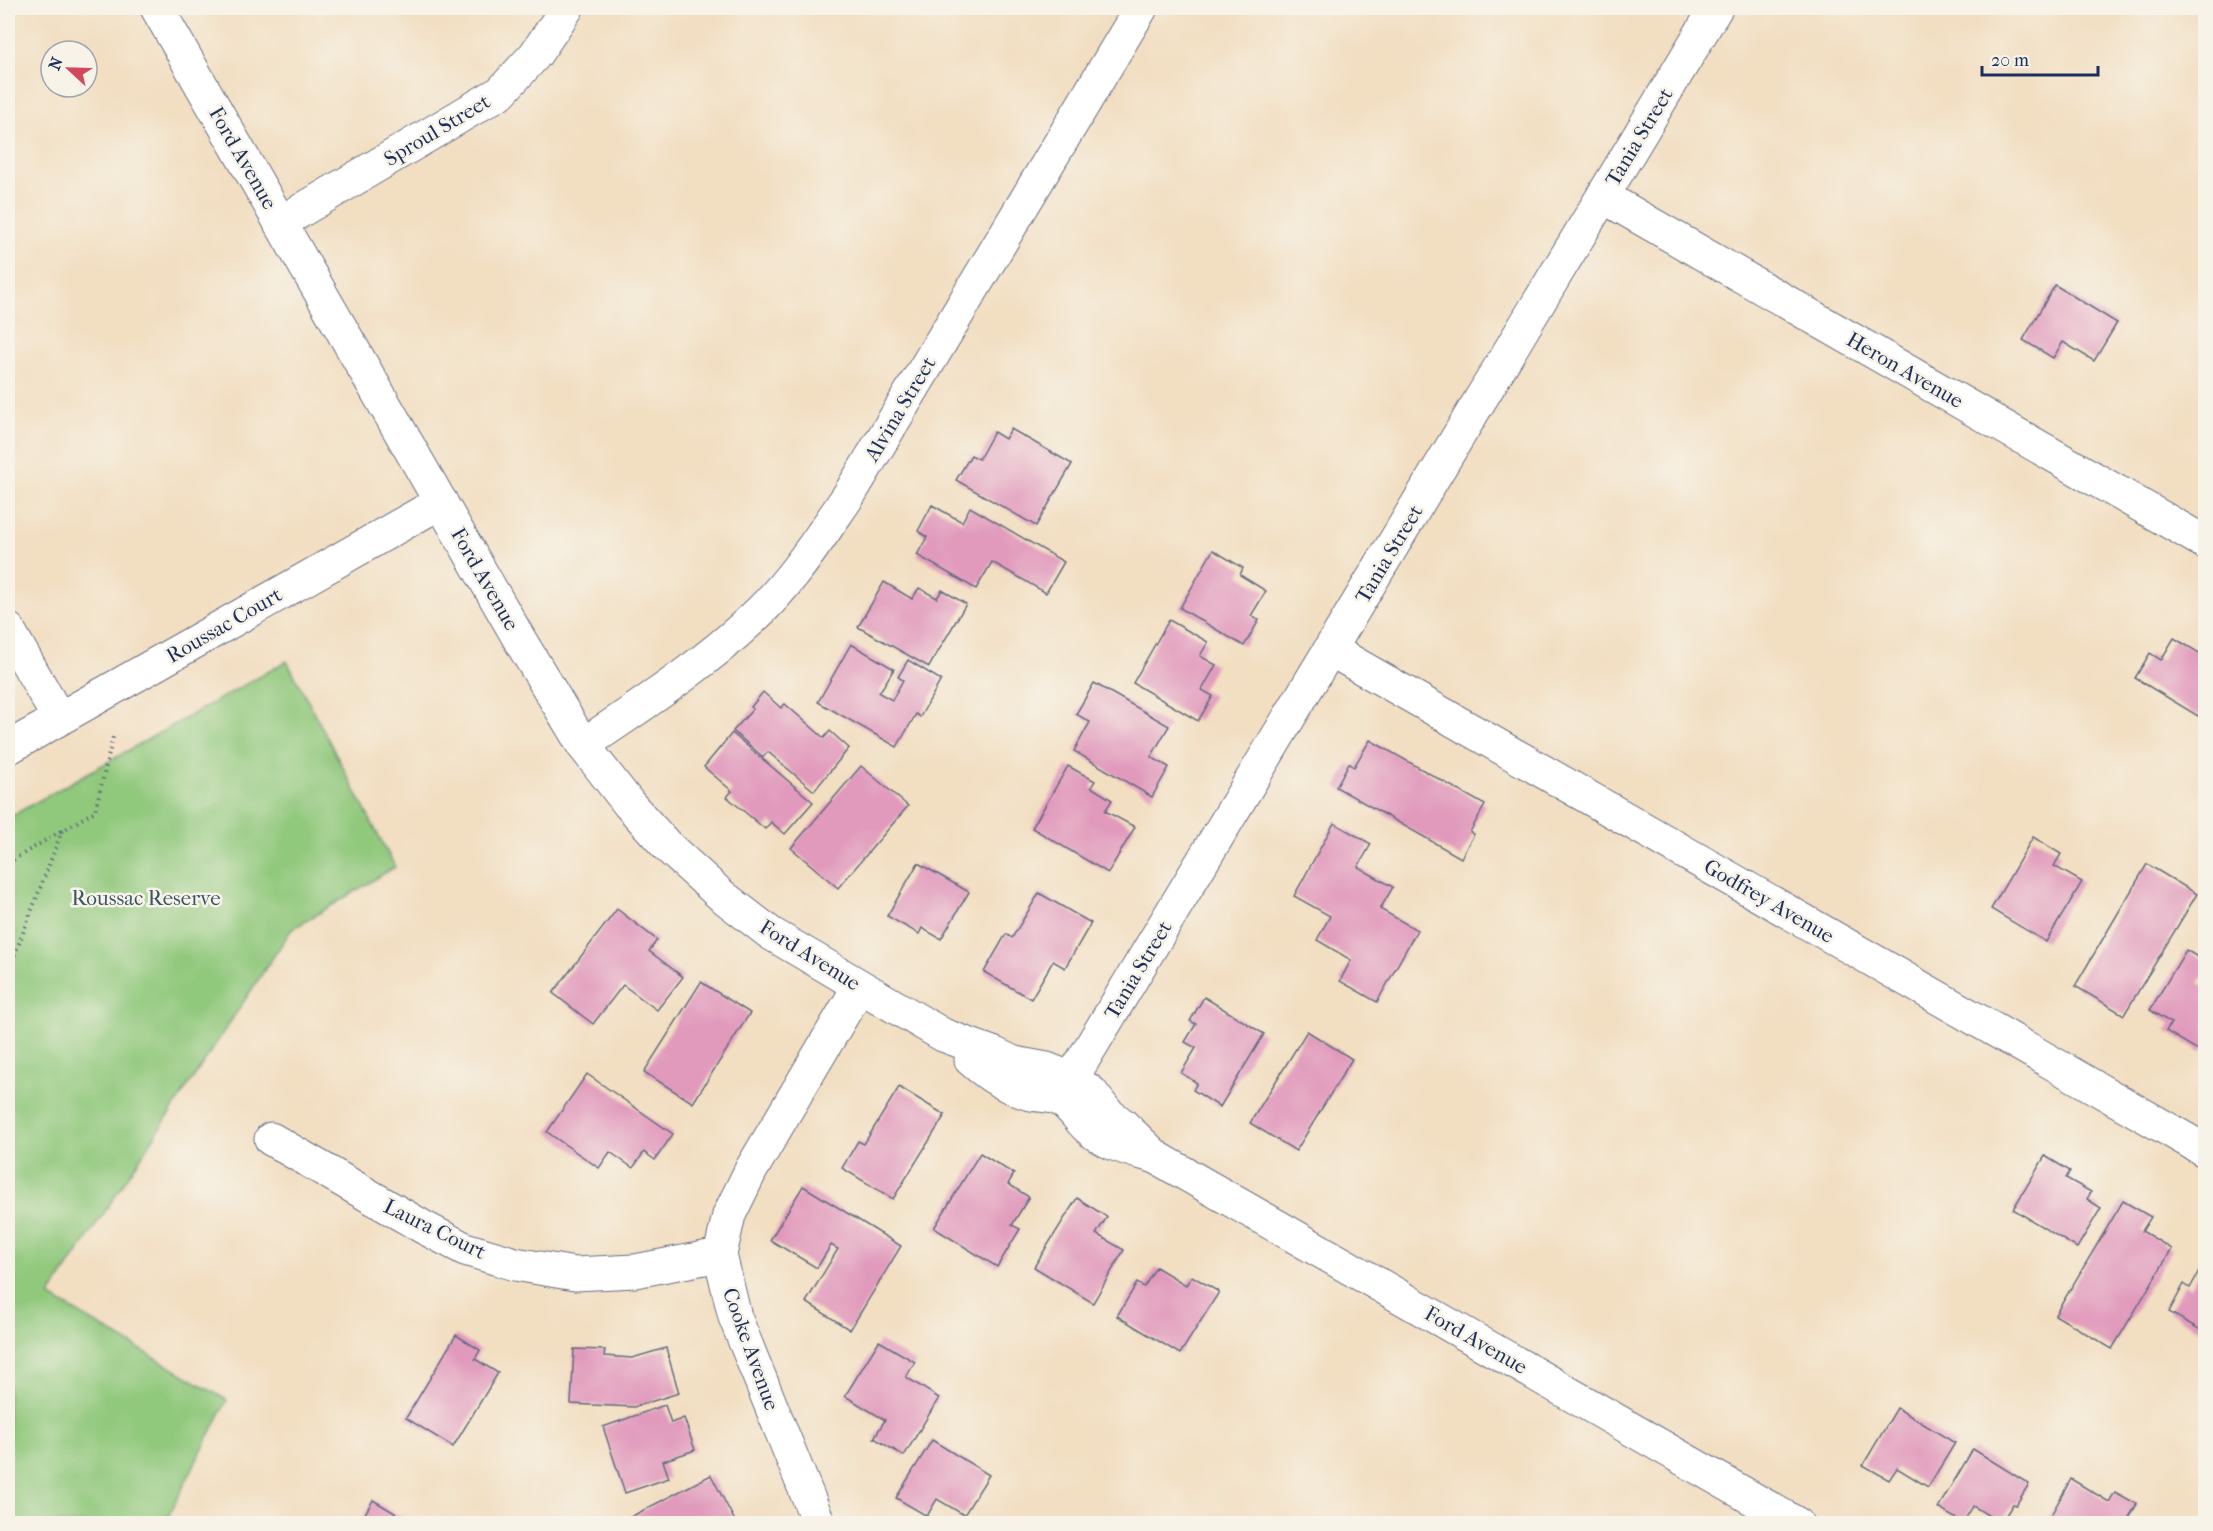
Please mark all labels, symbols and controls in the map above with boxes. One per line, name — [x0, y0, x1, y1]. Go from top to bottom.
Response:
north arrow — [39, 39, 99, 99]
scale bar — [1982, 39, 2098, 77]
text: 20 m — [1991, 50, 2029, 71]
text: N — [44, 54, 67, 73]
street label: Tania Street — [1600, 83, 1678, 190]
street label: Sproul Street — [380, 89, 495, 171]
street label: Ford Avenue — [204, 103, 282, 213]
street label: Heron Avenue — [1842, 327, 1968, 413]
street label: Alvina Street — [859, 352, 941, 466]
street label: Tania Street — [1350, 500, 1428, 607]
street label: Ford Avenue — [446, 524, 524, 634]
street label: Roussac Court — [162, 582, 286, 668]
street label: Godfrey Avenue — [1700, 854, 1838, 948]
park label: Roussac Reserve — [71, 886, 221, 910]
street label: Ford Avenue — [755, 915, 865, 995]
street label: Tania Street — [1099, 916, 1177, 1023]
street label: Laura Court — [380, 1194, 490, 1264]
street label: Cooke Avenue — [718, 1285, 784, 1413]
street label: Ford Avenue — [1421, 1301, 1531, 1379]

